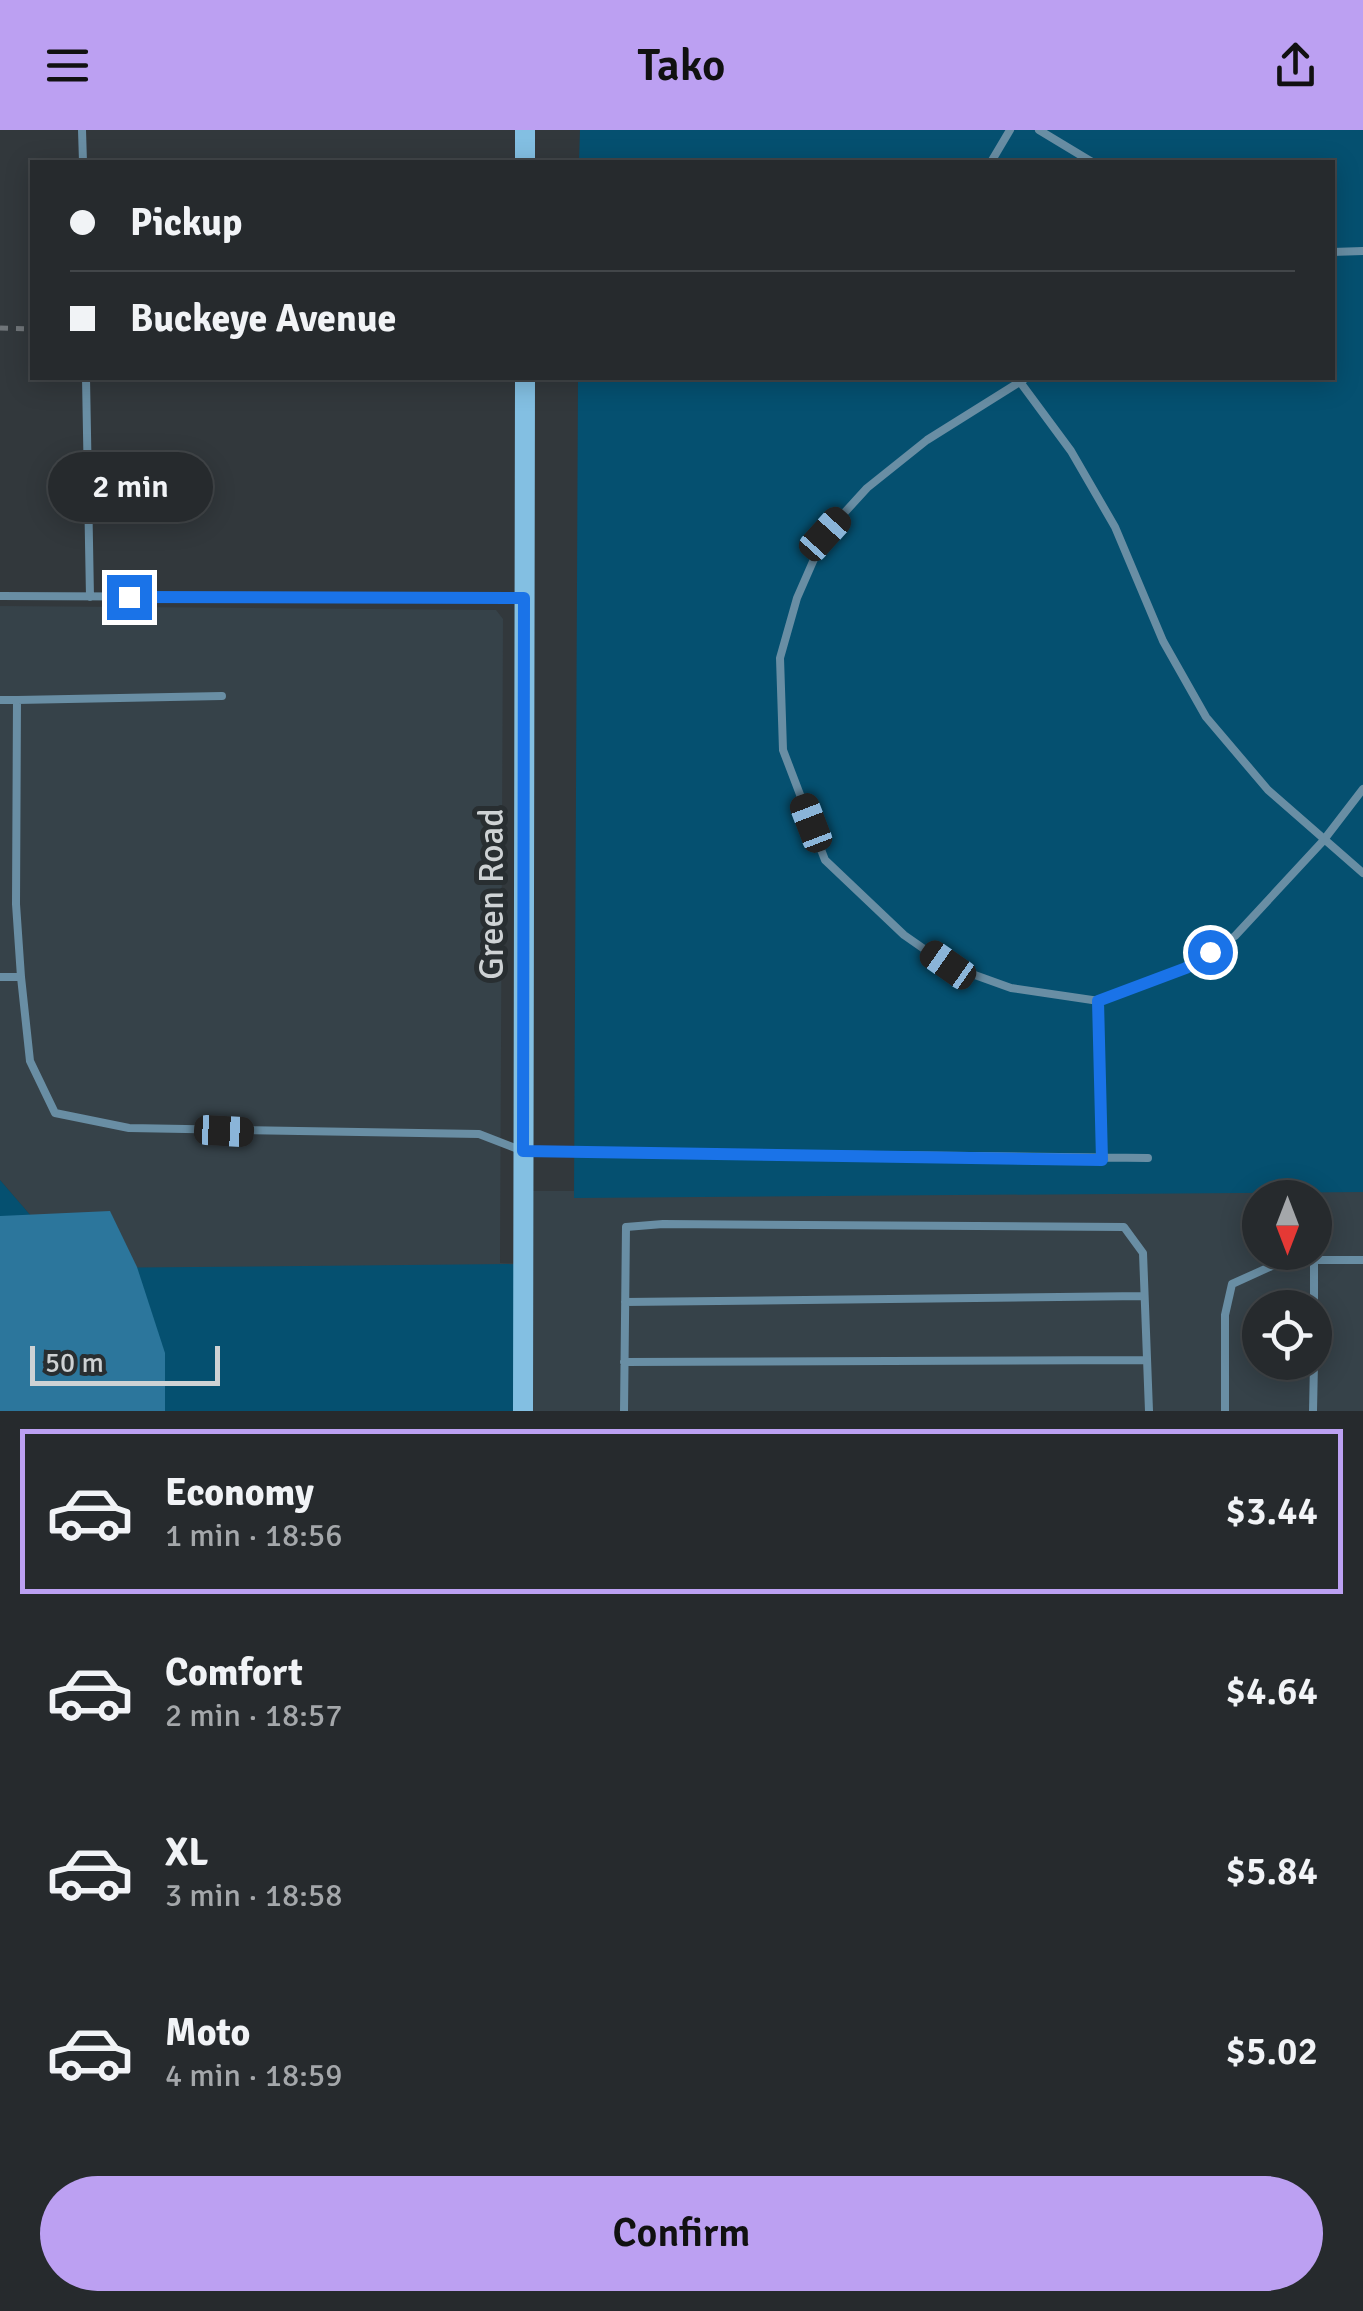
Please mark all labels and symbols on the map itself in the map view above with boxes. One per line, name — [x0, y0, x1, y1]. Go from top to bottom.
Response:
callout: 2 min — [46, 452, 212, 522]
car — [794, 502, 856, 566]
route end — [107, 575, 152, 620]
car — [786, 790, 836, 856]
street label: Green Road — [470, 808, 513, 980]
route start — [1188, 930, 1233, 975]
car — [915, 936, 981, 994]
car — [193, 1114, 255, 1148]
north arrow — [1242, 1180, 1332, 1270]
scale bar — [30, 1341, 220, 1386]

